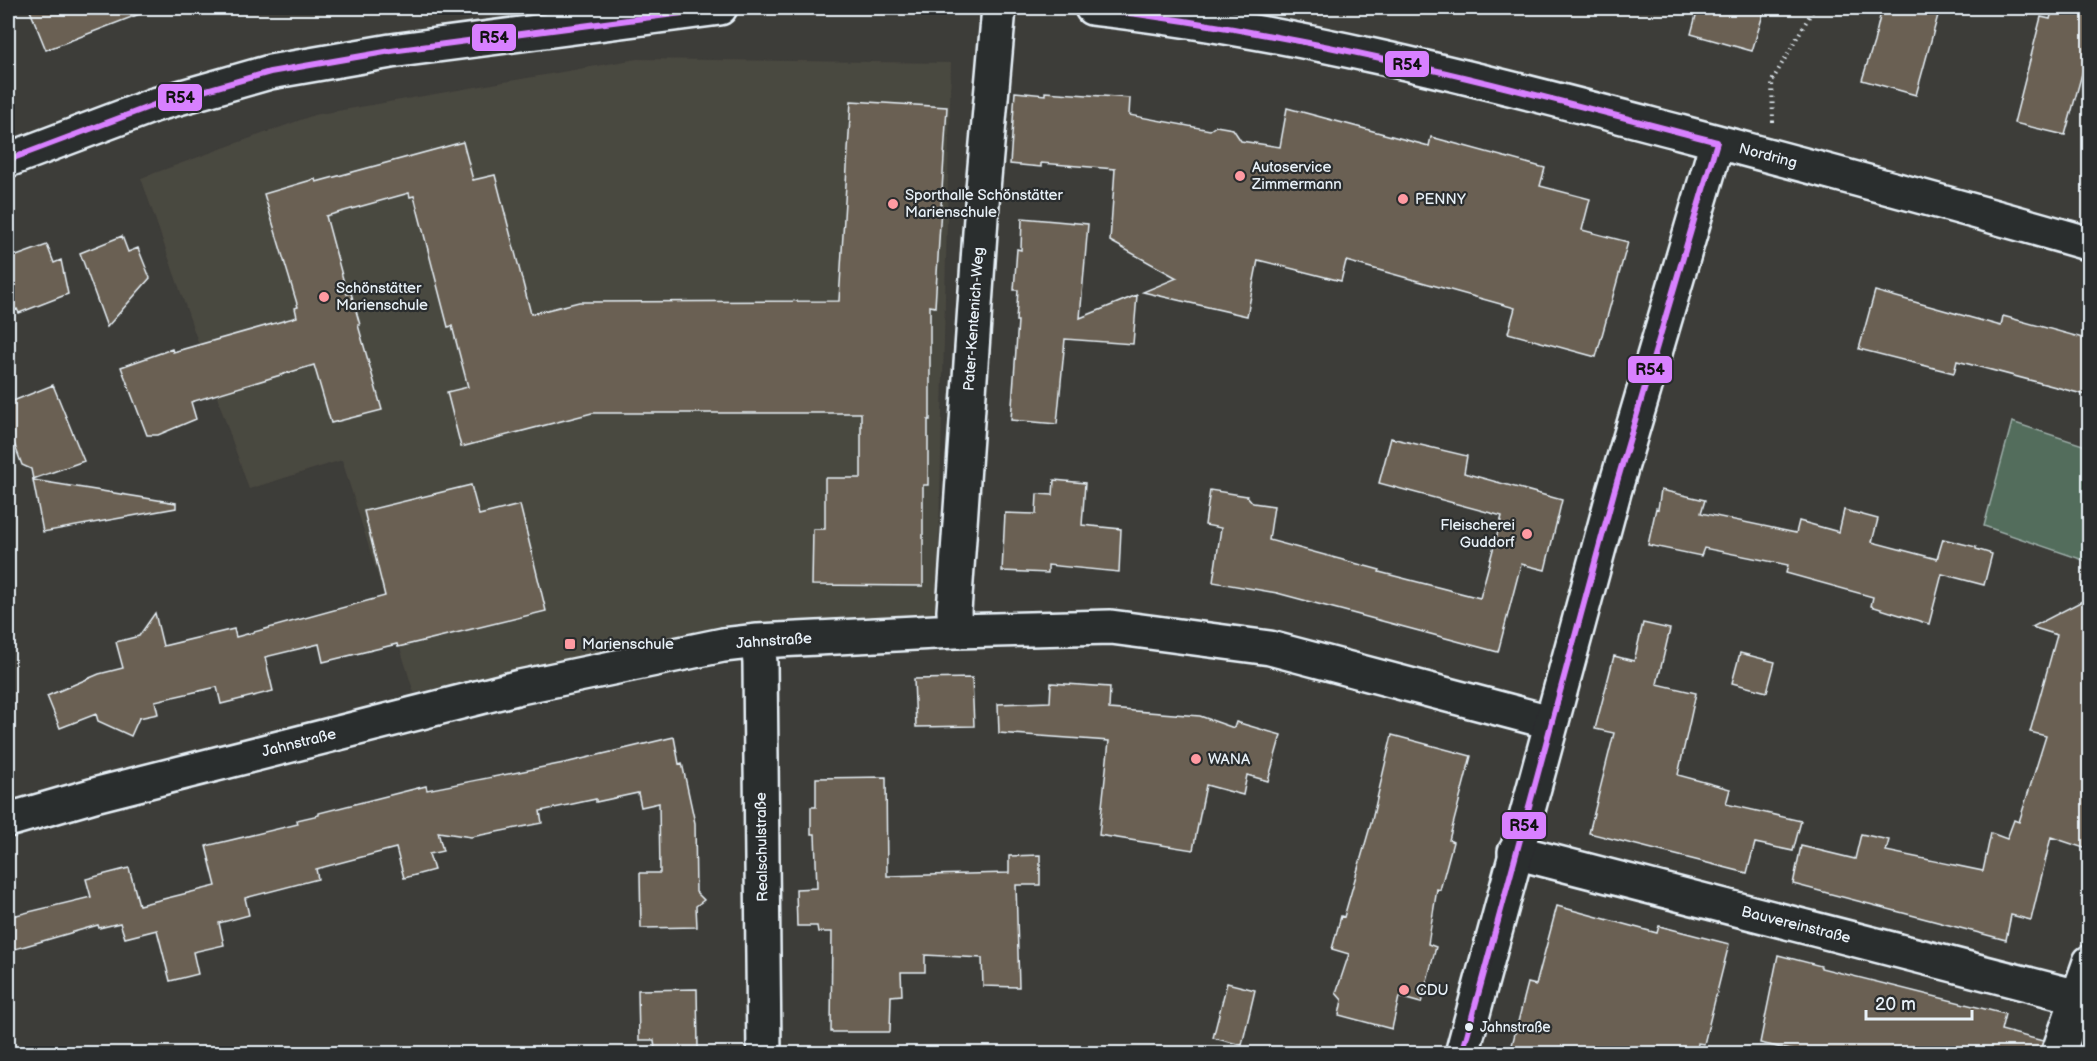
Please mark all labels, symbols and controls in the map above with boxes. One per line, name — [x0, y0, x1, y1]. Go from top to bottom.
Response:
line badge: R54 — [471, 23, 517, 52]
text: R54 — [479, 29, 509, 48]
line badge: R54 — [1384, 50, 1430, 78]
text: R54 — [1392, 56, 1422, 75]
line badge: R54 — [157, 83, 203, 112]
text: R54 — [165, 89, 195, 108]
street label: Nordring — [1737, 139, 1799, 173]
place label: Autoservice Zimmermann — [1251, 158, 1342, 194]
marker: Autoservice Zimmermann — [1233, 169, 1247, 183]
place label: Sporthalle Schönstätter Marienschule — [905, 186, 1063, 222]
place label: PENNY — [1415, 190, 1466, 209]
marker: PENNY — [1396, 192, 1410, 206]
marker: Sporthalle Schönstätter Marienschule — [886, 197, 900, 211]
street label: Pater-Kentenich-Weg — [959, 246, 989, 392]
place label: Schönstätter Marienschule — [336, 279, 428, 315]
marker: Schönstätter Marienschule — [317, 290, 331, 304]
line badge: R54 — [1627, 355, 1673, 384]
text: R54 — [1635, 361, 1665, 380]
place label: Fleischerei Guddorf — [1440, 516, 1515, 552]
marker: Fleischerei Guddorf — [1520, 527, 1534, 541]
street label: Jahnstraße — [736, 629, 813, 653]
place label: Marienschule — [582, 635, 674, 654]
marker: Marienschule — [563, 637, 577, 651]
street label: Jahnstraße — [260, 725, 338, 761]
place label: WANA — [1208, 750, 1251, 769]
marker: WANA — [1189, 752, 1203, 766]
street label: Realschulstraße — [752, 792, 772, 902]
line badge: R54 — [1501, 811, 1547, 840]
text: R54 — [1509, 817, 1539, 836]
street label: Bauvereinstraße — [1739, 902, 1853, 948]
place label: CDU — [1416, 981, 1449, 1000]
marker: CDU — [1397, 983, 1411, 997]
scale bar — [1866, 983, 1972, 1021]
text: 20 m — [1875, 994, 1916, 1015]
place label: Jahnstraße — [1480, 1019, 1551, 1036]
marker: Jahnstraße — [1463, 1021, 1475, 1033]

